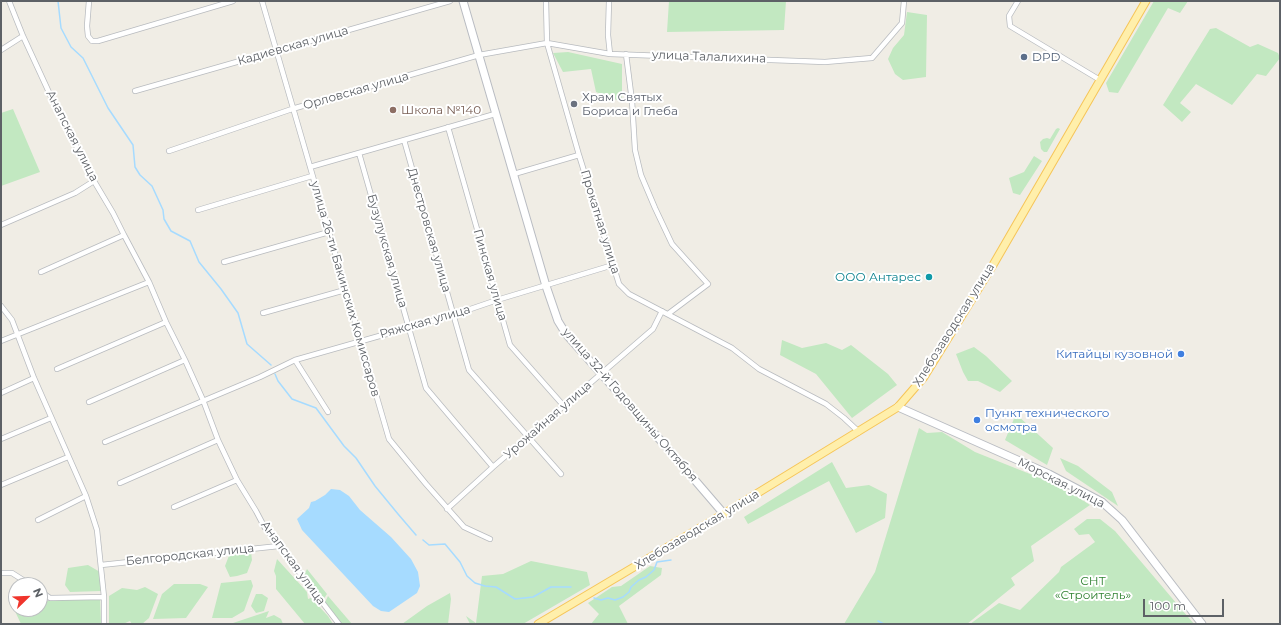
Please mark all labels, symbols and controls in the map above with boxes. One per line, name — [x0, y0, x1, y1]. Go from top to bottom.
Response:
street label: Кадиевская улица — [236, 23, 350, 69]
street label: улица Талалихина — [652, 48, 766, 66]
place label: DPD — [1032, 50, 1060, 64]
marker: DPD — [1019, 52, 1029, 62]
street label: Орловская улица — [301, 69, 411, 113]
street label: Анапская улица — [43, 88, 101, 184]
place label: Храм Святых Бориса и Глеба — [582, 90, 678, 118]
marker: Храм Святых Бориса и Глеба — [569, 99, 579, 109]
place label: Школа №140 — [401, 103, 481, 117]
marker: Школа №140 — [388, 105, 398, 115]
street label: Днестровская улица — [404, 166, 454, 294]
street label: Прокатная улица — [577, 168, 623, 276]
street label: улица 26-ти Бакинских Комиссаров — [307, 180, 383, 398]
street label: Бузулукская улица — [364, 193, 410, 309]
street label: Пинская улица — [470, 227, 510, 323]
street label: Хлебозаводская улица — [910, 261, 998, 389]
place label: ООО Антарес — [835, 270, 921, 284]
marker: ООО Антарес — [924, 272, 934, 282]
street label: Ряжская улица — [378, 302, 472, 342]
street label: улица 32-й Годовщины Октября — [559, 325, 701, 485]
place label: Китайцы кузовной — [1056, 347, 1173, 361]
marker: Китайцы кузовной — [1176, 349, 1186, 359]
street label: Урожайная улица — [501, 378, 595, 462]
place label: Пункт технического осмотра — [985, 406, 1109, 434]
marker: Пункт технического осмотра — [972, 415, 982, 425]
street label: Морская улица — [1015, 455, 1107, 511]
street label: Хлебозаводская улица — [632, 487, 762, 573]
street label: Анапская улица — [258, 518, 328, 608]
street label: Белгородская улица — [125, 541, 255, 569]
park label: СНТ «Строитель» — [1055, 574, 1131, 602]
north arrow — [8, 577, 48, 617]
text: N — [30, 586, 46, 600]
scale bar — [1145, 591, 1226, 617]
text: 100 m — [1150, 598, 1186, 613]

